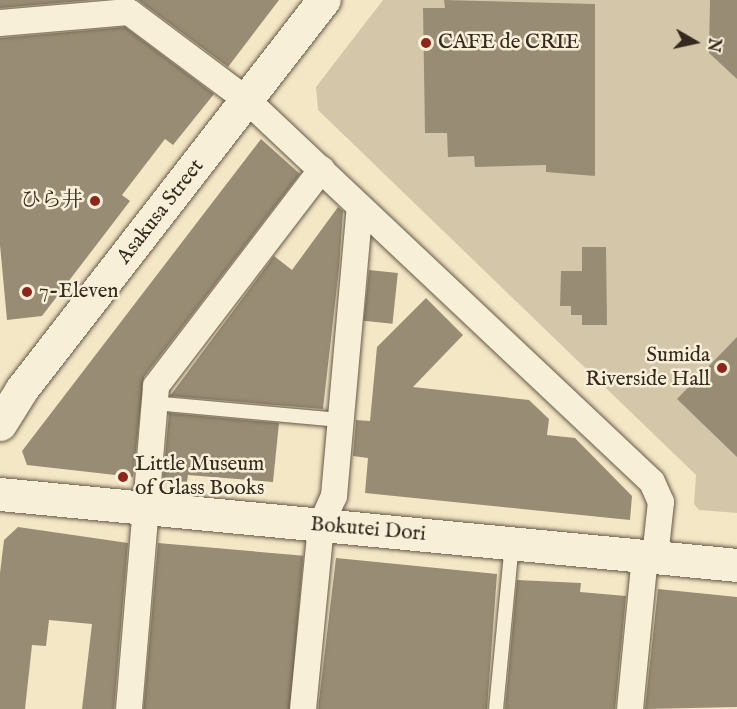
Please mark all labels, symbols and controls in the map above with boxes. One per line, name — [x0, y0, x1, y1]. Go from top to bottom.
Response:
north arrow — [665, 12, 725, 72]
place label: CAFE de CRIE — [438, 30, 579, 56]
marker: CAFE de CRIE — [419, 36, 433, 50]
text: N — [702, 36, 724, 53]
street label: Asakusa Street — [112, 155, 210, 269]
place label: ひら井 — [20, 188, 83, 214]
marker: ひら井 — [88, 194, 102, 208]
place label: 7-Eleven — [39, 279, 118, 305]
marker: 7-Eleven — [20, 285, 34, 299]
place label: Sumida Riverside Hall — [585, 343, 710, 393]
marker: Sumida Riverside Hall — [715, 361, 729, 375]
place label: Little Museum of Glass Books — [135, 452, 264, 502]
marker: Little Museum of Glass Books — [116, 470, 130, 484]
street label: Bokutei Dori — [309, 512, 427, 548]

